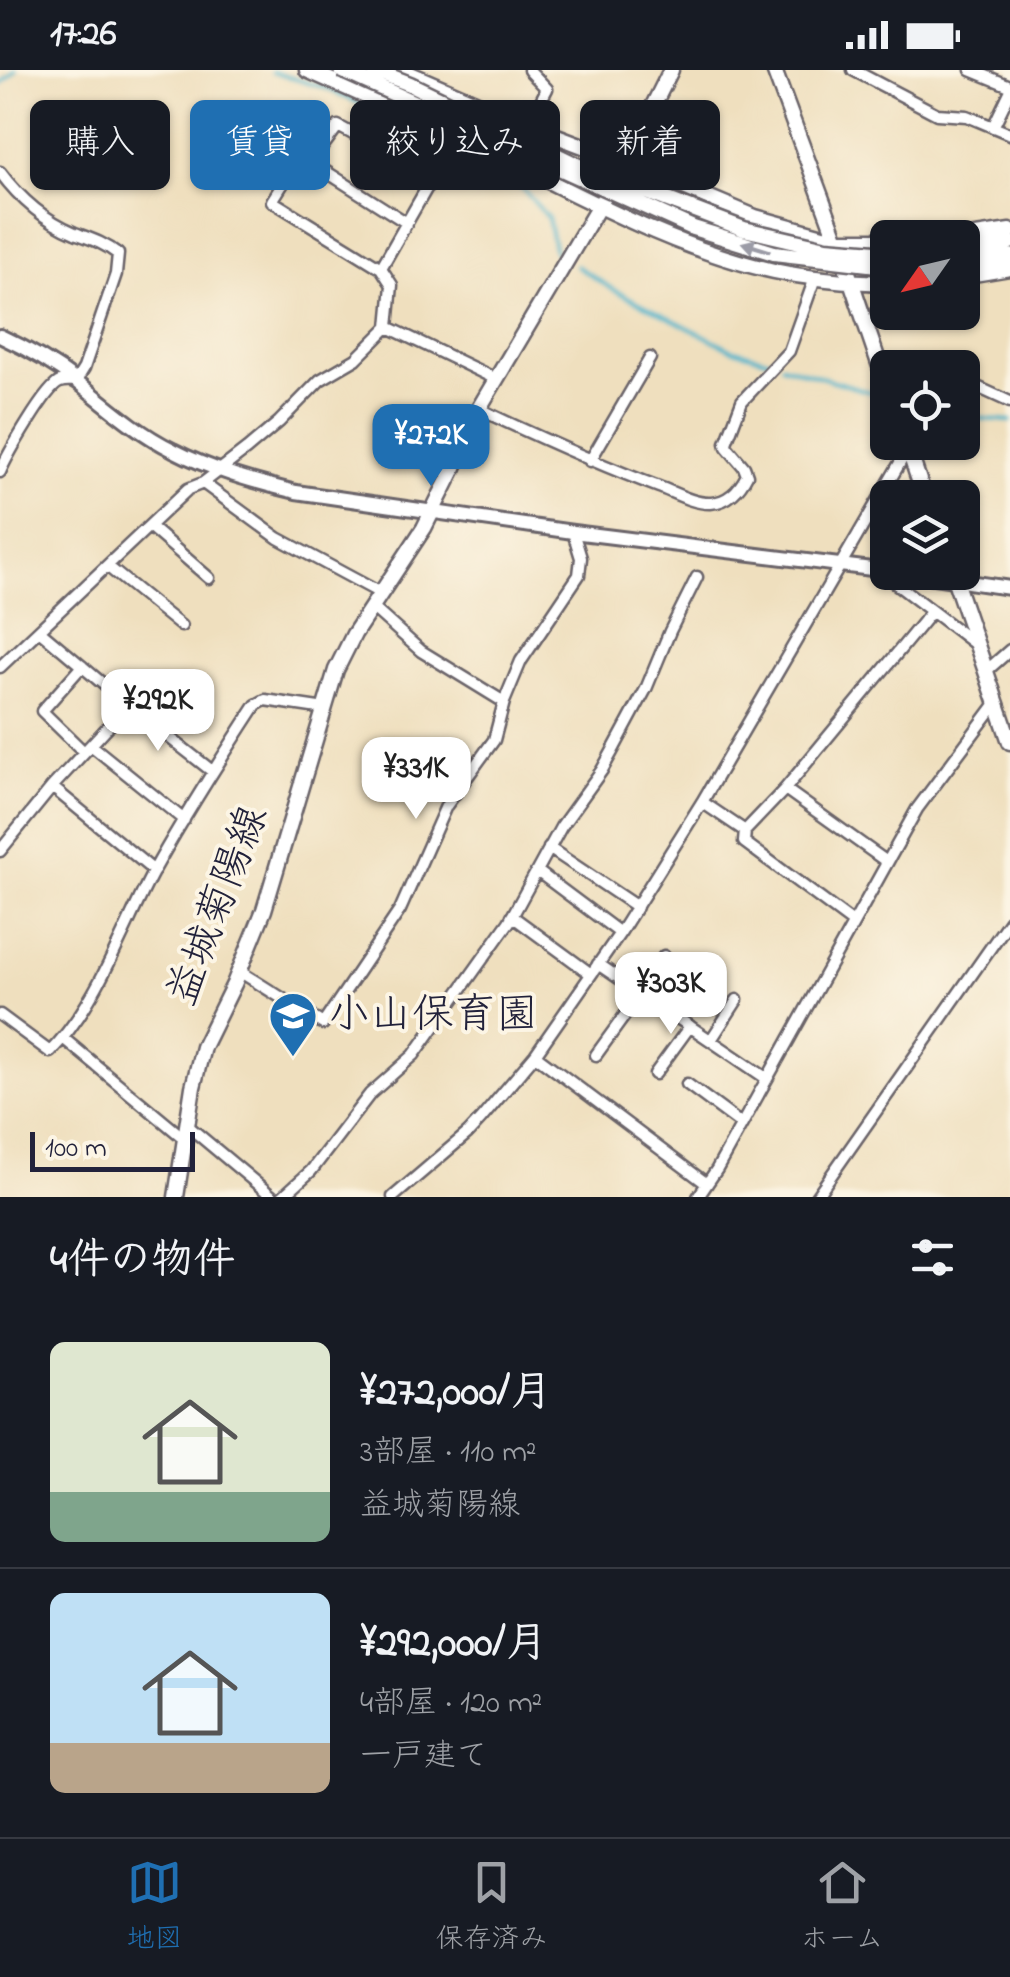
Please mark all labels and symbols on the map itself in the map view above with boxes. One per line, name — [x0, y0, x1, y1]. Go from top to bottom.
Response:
north arrow — [870, 220, 980, 330]
one-way arrow — [740, 239, 770, 254]
pin: ¥272K — [361, 404, 501, 489]
pin: ¥292K — [88, 669, 228, 754]
pin: ¥331K — [346, 737, 486, 822]
street label: 益城菊陽線 — [153, 797, 285, 1015]
pin: ¥303K — [601, 952, 741, 1037]
place label: 小山保育園 — [328, 986, 538, 1047]
school or university icon: 小山保育園 — [267, 990, 319, 1058]
scale bar — [30, 1127, 195, 1172]

